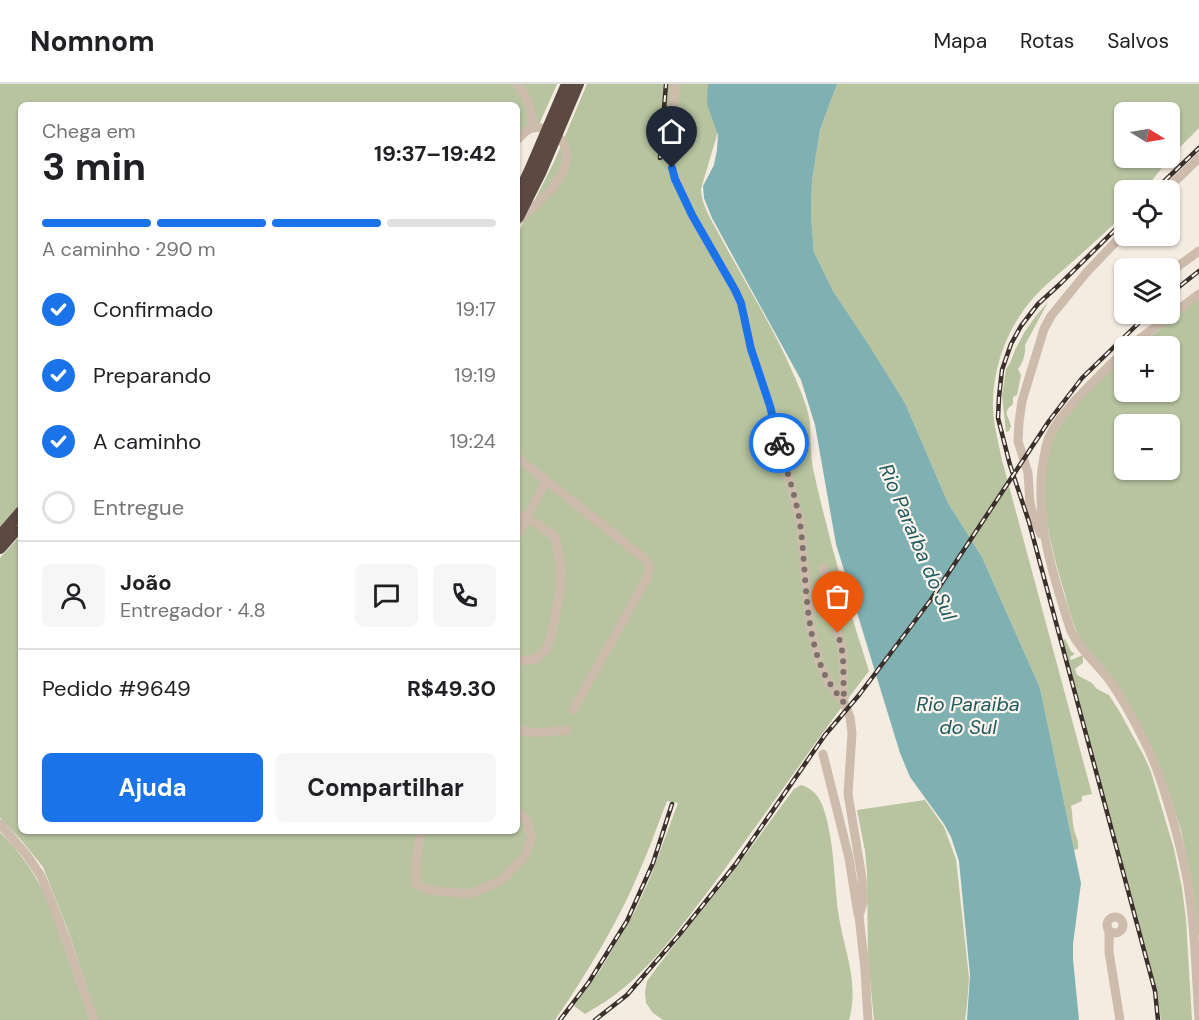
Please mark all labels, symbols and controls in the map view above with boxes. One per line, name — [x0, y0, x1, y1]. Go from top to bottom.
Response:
text: Nomnom — [30, 23, 155, 60]
text: Mapa — [933, 27, 987, 55]
text: Rotas — [1020, 27, 1074, 55]
text: Salvos — [1107, 27, 1169, 55]
north arrow — [1114, 102, 1180, 168]
map controls — [1114, 102, 1180, 480]
pin — [646, 106, 697, 168]
icon: home — [655, 115, 688, 148]
text: Chega em — [42, 118, 136, 144]
text: 19:37–19:42 — [374, 139, 496, 168]
text: 3 min — [42, 141, 146, 192]
button: locate — [1114, 180, 1180, 246]
text: A caminho · 290 m — [42, 236, 216, 262]
button: layers — [1114, 258, 1180, 324]
icon: check — [42, 293, 75, 326]
text: Confirmado — [93, 295, 213, 324]
text: 19:17 — [456, 296, 496, 322]
button: + — [1114, 336, 1180, 402]
icon: check — [42, 359, 75, 392]
text: Preparando — [93, 361, 211, 390]
text: 19:19 — [454, 362, 496, 388]
courier — [749, 413, 809, 473]
button: − — [1114, 414, 1180, 480]
icon: check — [42, 425, 75, 458]
text: A caminho — [93, 427, 201, 456]
icon: bike — [763, 427, 796, 460]
text: 19:24 — [450, 428, 496, 454]
water label: Rio Paraíba do Sul — [873, 460, 963, 625]
text: Entregue — [93, 493, 184, 522]
button: person — [42, 564, 105, 627]
button: chat — [355, 564, 418, 627]
button: phone — [433, 564, 496, 627]
text: João — [120, 568, 172, 597]
pin — [812, 571, 863, 633]
icon: bag — [821, 580, 854, 613]
text: Entregador · 4.8 — [120, 597, 266, 623]
text: Pedido #9649 — [42, 674, 191, 703]
text: R$49.30 — [407, 674, 496, 703]
water label: Rio Paraiba do Sul — [916, 691, 1020, 740]
button: Ajuda — [42, 753, 263, 822]
button: Compartilhar — [275, 753, 496, 822]

